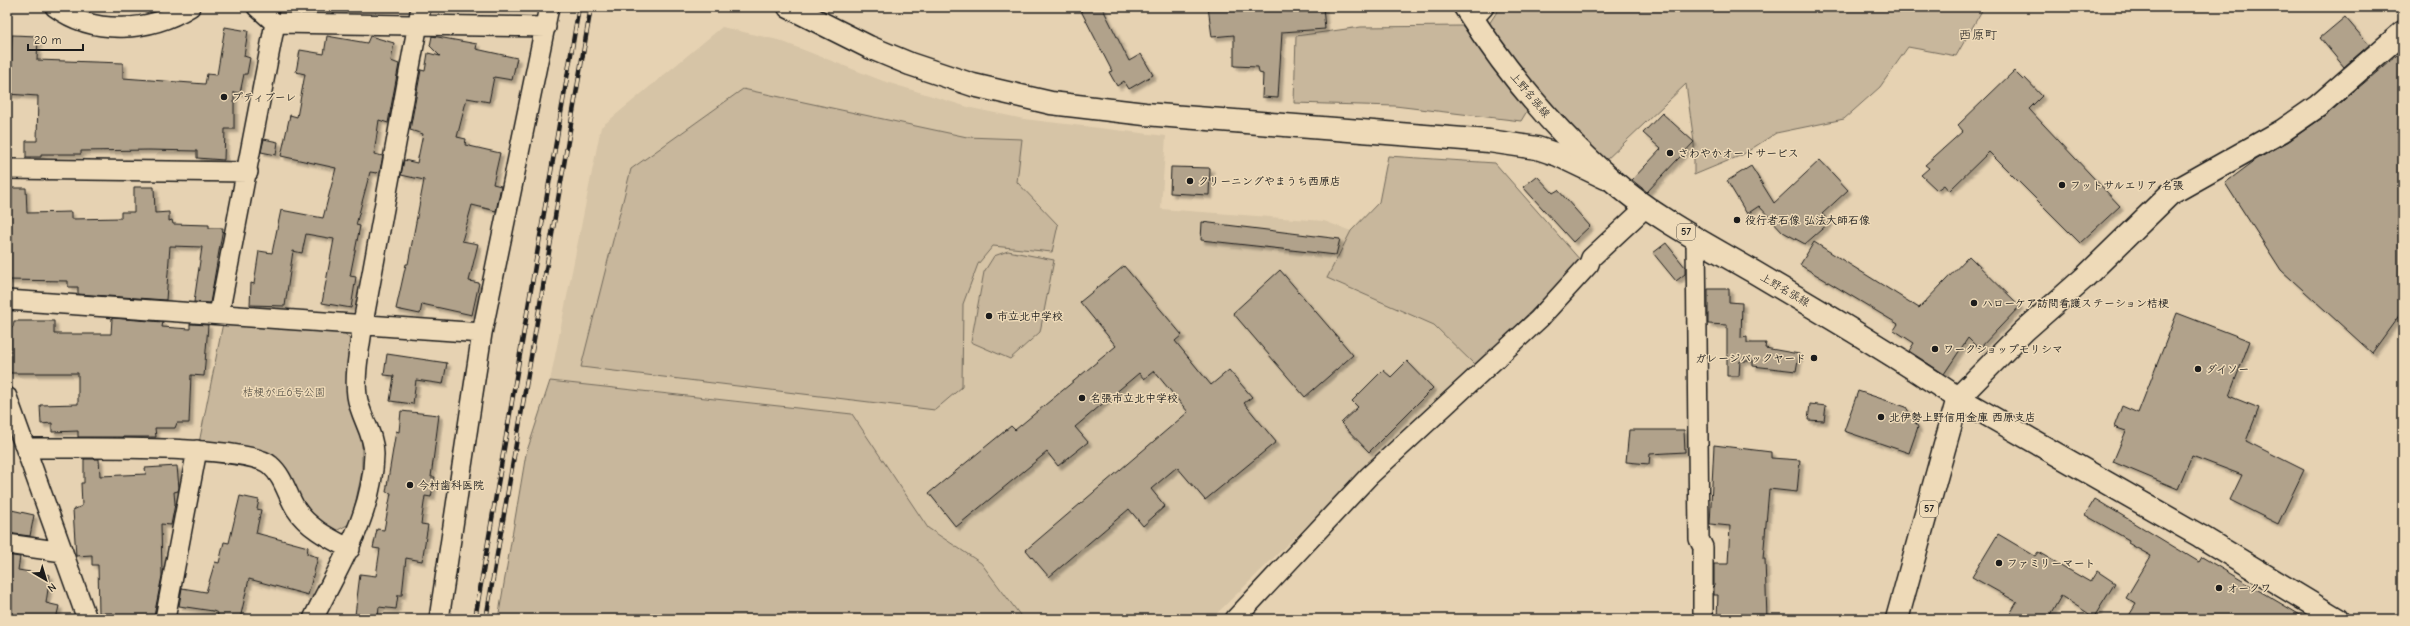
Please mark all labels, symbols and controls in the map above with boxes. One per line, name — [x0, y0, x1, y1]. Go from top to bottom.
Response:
scale bar — [28, 26, 83, 52]
district label: 西原町 — [1958, 27, 1998, 42]
text: 20 m — [34, 33, 62, 47]
street label: 上野名張線 — [1507, 70, 1553, 120]
place label: プティブーレ — [232, 91, 296, 104]
marker: プティブーレ — [219, 92, 229, 102]
place label: さわやかオートサービス — [1678, 147, 1799, 160]
marker: さわやかオートサービス — [1665, 148, 1675, 158]
place label: クリーニングやまうち西原店 — [1198, 175, 1341, 188]
marker: クリーニングやまうち西原店 — [1185, 176, 1195, 186]
place label: フットサルエリア 名張 — [2070, 179, 2183, 192]
marker: フットサルエリア 名張 — [2057, 180, 2067, 190]
place label: 役行者石像 弘法大師石像 — [1745, 214, 1870, 227]
marker: 役行者石像 弘法大師石像 — [1732, 215, 1742, 225]
road number: 57 — [1677, 224, 1695, 240]
street label: 上野名張線 — [1758, 271, 1812, 309]
place label: ハローケア訪問看護ステーション桔梗 — [1982, 297, 2169, 310]
marker: ハローケア訪問看護ステーション桔梗 — [1969, 298, 1979, 308]
place label: 市立北中学校 — [997, 310, 1063, 323]
marker: 市立北中学校 — [984, 311, 994, 321]
place label: ワークショップモリシマ — [1943, 343, 2063, 356]
marker: ワークショップモリシマ — [1930, 344, 1940, 354]
place label: ガレージバックヤード — [1695, 352, 1806, 365]
marker: ガレージバックヤード — [1809, 353, 1819, 363]
place label: ダイソー — [2206, 363, 2249, 376]
marker: ダイソー — [2193, 364, 2203, 374]
park label: 桔梗が丘6号公園 — [243, 386, 325, 399]
place label: 名張市立北中学校 — [1090, 392, 1178, 405]
marker: 名張市立北中学校 — [1077, 393, 1087, 403]
place label: 北伊勢上野信用金庫 西原支店 — [1889, 411, 2036, 424]
marker: 北伊勢上野信用金庫 西原支店 — [1876, 412, 1886, 422]
place label: 今村歯科医院 — [418, 479, 484, 492]
marker: 今村歯科医院 — [405, 480, 415, 490]
road number: 57 — [1920, 501, 1938, 517]
place label: ファミリーマート — [2007, 557, 2095, 570]
marker: ファミリーマート — [1994, 558, 2004, 568]
north arrow — [26, 560, 66, 600]
text: N — [45, 580, 59, 595]
place label: オークワ — [2227, 582, 2271, 595]
marker: オークワ — [2214, 583, 2224, 593]

